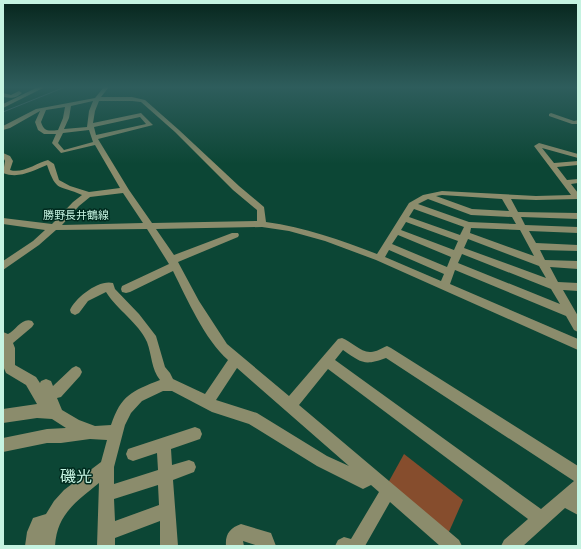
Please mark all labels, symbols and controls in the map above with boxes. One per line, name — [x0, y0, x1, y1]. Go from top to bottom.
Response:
street label: 勝野長井鶴線 — [43, 208, 109, 222]
district label: 磯光 — [60, 466, 92, 487]

